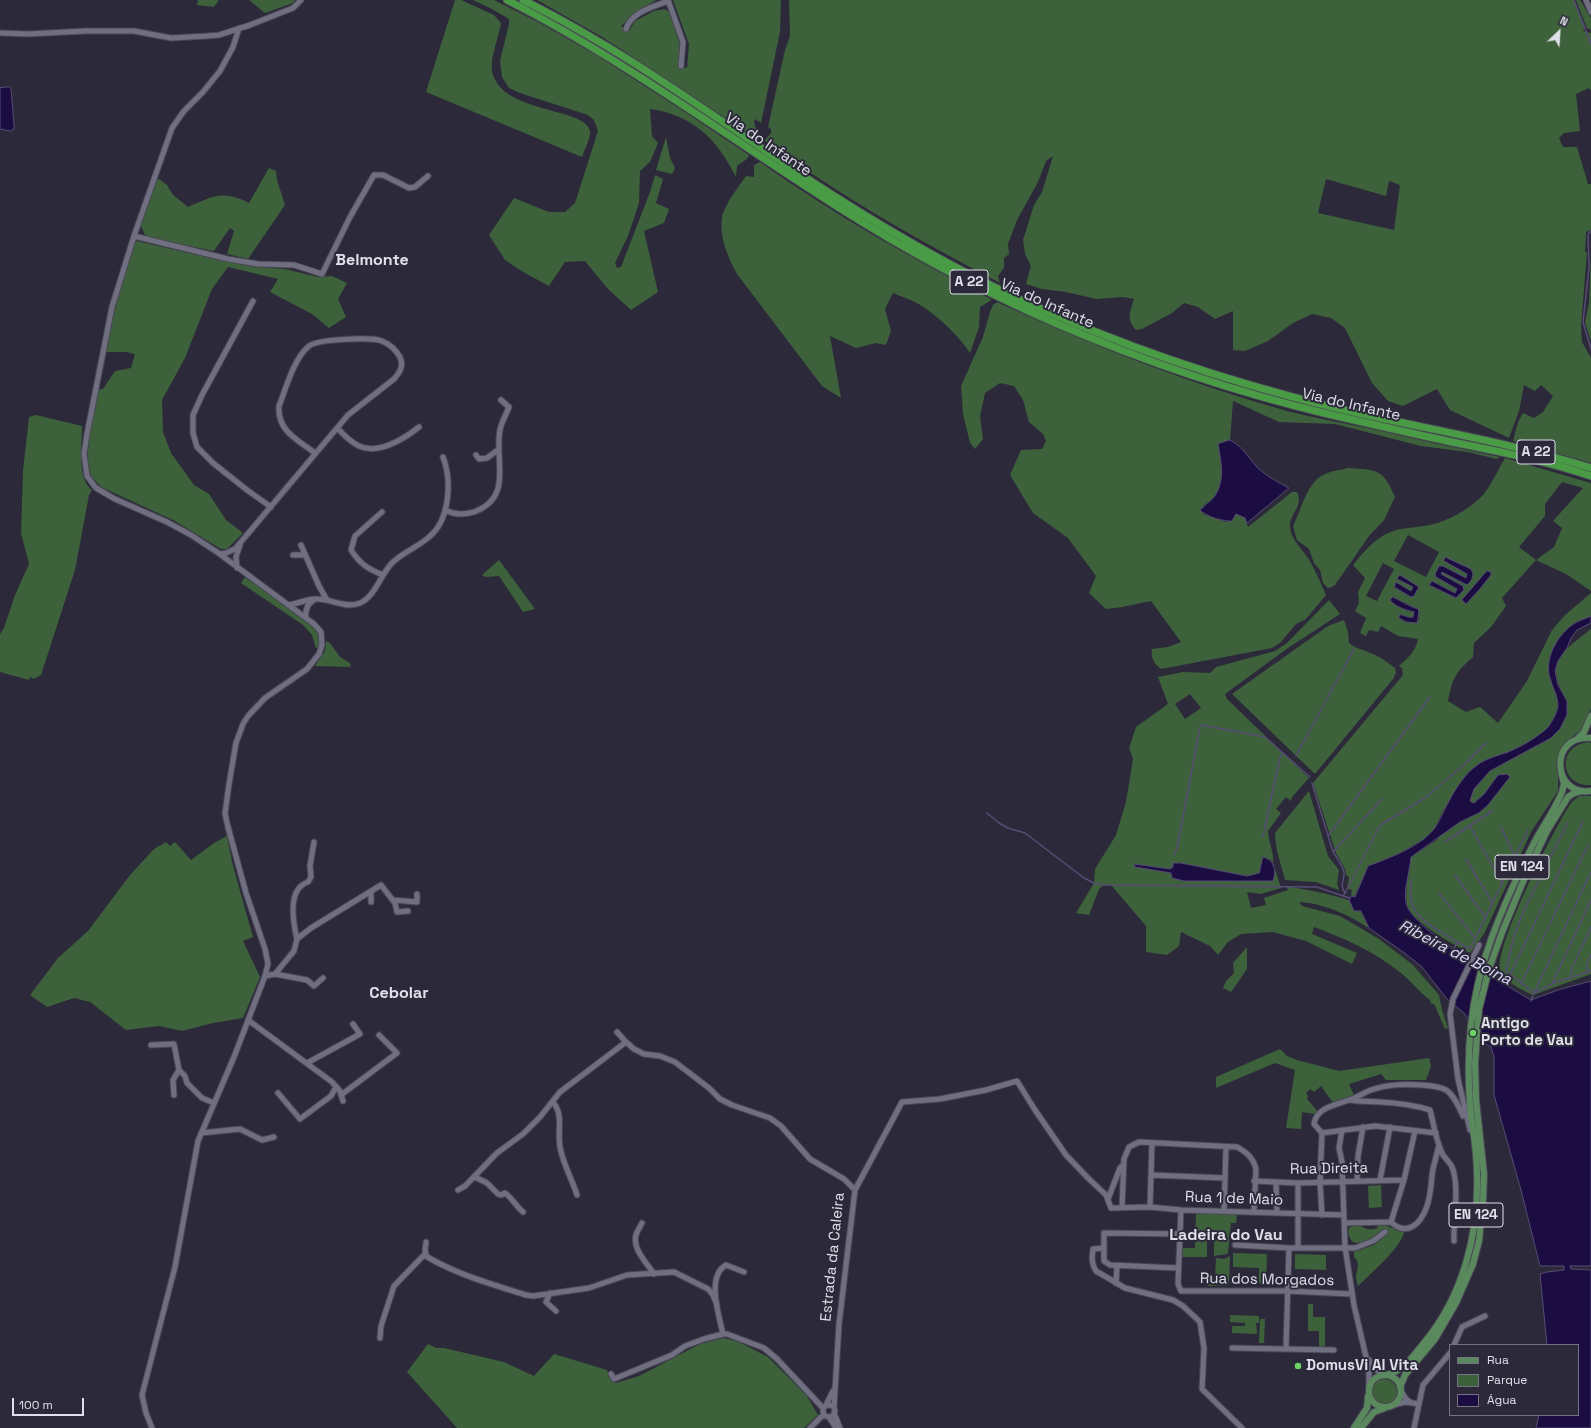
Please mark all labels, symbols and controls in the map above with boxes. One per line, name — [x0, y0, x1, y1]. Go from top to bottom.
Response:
north arrow — [1539, 12, 1579, 52]
text: N — [1558, 13, 1570, 29]
street label: Via do Infante — [721, 109, 815, 181]
district label: Belmonte — [335, 251, 409, 271]
road number: A 22 — [950, 270, 988, 294]
street label: Via do Infante — [997, 275, 1097, 333]
street label: Via do Infante — [1300, 385, 1402, 425]
road number: A 22 — [1517, 440, 1555, 464]
road number: EN 124 — [1495, 855, 1549, 879]
water label: Ribeira de Boina — [1395, 916, 1515, 990]
district label: Cebolar — [369, 984, 429, 1004]
place label: Antigo Porto de Vau — [1481, 1015, 1573, 1050]
marker: Antigo Porto de Vau — [1468, 1028, 1478, 1038]
street label: Rua Direita — [1290, 1159, 1368, 1179]
street label: Rua 1 de Maio — [1185, 1188, 1283, 1210]
street label: Estrada da Caleira — [817, 1192, 849, 1322]
road number: EN 124 — [1449, 1203, 1503, 1227]
district label: Ladeira do Vau — [1169, 1226, 1283, 1246]
street label: Rua dos Morgados — [1200, 1270, 1334, 1290]
legend — [1449, 1344, 1579, 1416]
text: Rua — [1487, 1352, 1509, 1368]
place label: DomusVi Al Vita — [1306, 1357, 1418, 1375]
marker: DomusVi Al Vita — [1293, 1361, 1303, 1371]
text: Parque — [1487, 1372, 1527, 1388]
scale bar — [14, 1390, 86, 1416]
text: Água — [1487, 1392, 1517, 1408]
text: 100 m — [19, 1397, 53, 1413]

